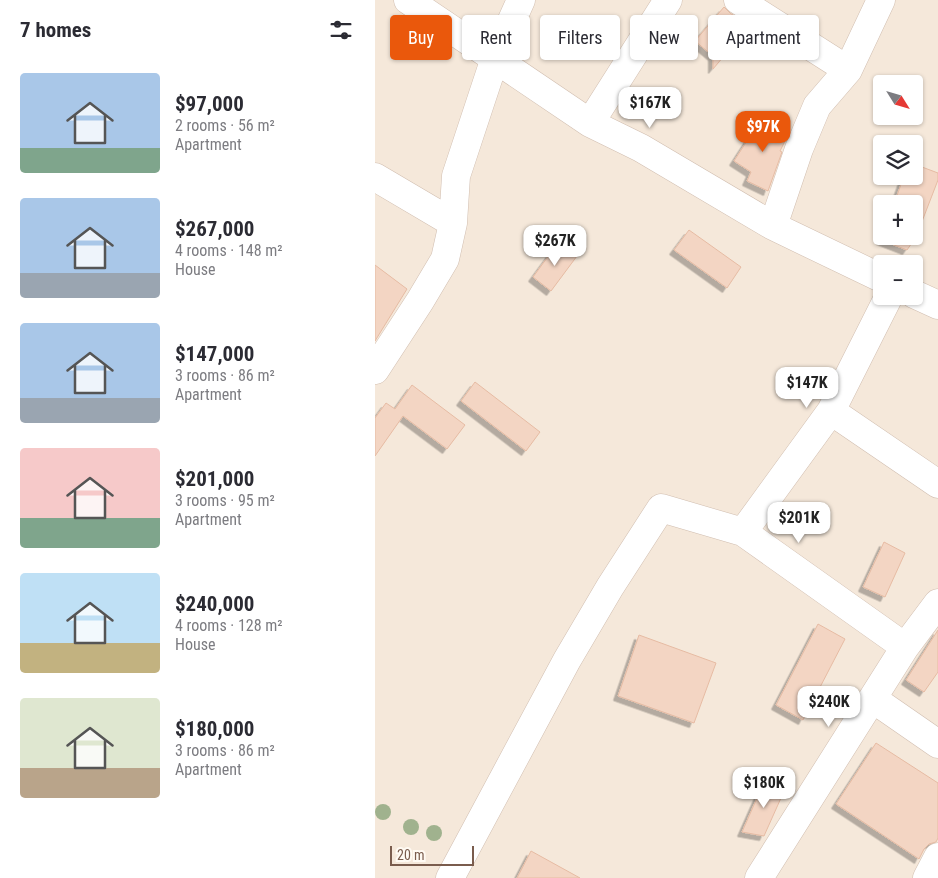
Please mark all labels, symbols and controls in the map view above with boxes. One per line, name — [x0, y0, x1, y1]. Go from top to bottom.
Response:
chip: Buy — [390, 15, 452, 60]
chip: Rent — [462, 15, 530, 60]
chip: Filters — [540, 15, 620, 60]
chip: New — [630, 15, 698, 60]
chip: Apartment — [708, 15, 819, 60]
icon: filters — [327, 16, 355, 44]
text: 7 homes — [20, 18, 91, 42]
north arrow — [873, 75, 923, 125]
map controls — [873, 75, 923, 305]
pin: $167K — [615, 86, 685, 129]
text: $97,000 — [175, 92, 244, 116]
icon: home — [60, 93, 120, 153]
text: $167K — [629, 93, 671, 112]
pin: $97K — [733, 110, 793, 153]
text: 2 rooms · 56 m² — [175, 116, 275, 135]
text: $97K — [746, 117, 780, 136]
text: Apartment — [175, 135, 242, 154]
button: layers — [873, 135, 923, 185]
button: + — [873, 195, 923, 245]
text: $267,000 — [175, 217, 254, 241]
icon: home — [60, 218, 120, 278]
pin: $267K — [520, 224, 590, 267]
text: $267K — [534, 231, 576, 250]
text: 4 rooms · 148 m² — [175, 241, 283, 260]
button: − — [873, 255, 923, 305]
text: House — [175, 260, 215, 279]
text: $147,000 — [175, 342, 254, 366]
icon: home — [60, 343, 120, 403]
text: 3 rooms · 86 m² — [175, 366, 275, 385]
pin: $147K — [772, 366, 842, 409]
text: $147K — [786, 373, 828, 392]
text: Apartment — [175, 385, 242, 404]
text: $201,000 — [175, 467, 254, 491]
icon: home — [60, 468, 120, 528]
text: 3 rooms · 95 m² — [175, 491, 275, 510]
pin: $201K — [764, 502, 834, 544]
text: $201K — [778, 508, 820, 527]
text: Apartment — [175, 510, 242, 529]
text: $240,000 — [175, 592, 254, 616]
icon: home — [60, 593, 120, 653]
text: 4 rooms · 128 m² — [175, 616, 283, 635]
text: House — [175, 635, 215, 654]
pin: $240K — [794, 686, 864, 728]
text: $240K — [808, 692, 850, 711]
text: $180,000 — [175, 717, 254, 741]
icon: home — [60, 718, 120, 778]
text: 3 rooms · 86 m² — [175, 741, 275, 760]
text: Apartment — [175, 760, 242, 779]
pin: $180K — [729, 766, 799, 809]
text: $180K — [743, 773, 785, 792]
scale bar — [390, 843, 474, 866]
text: 20 m — [397, 847, 425, 863]

